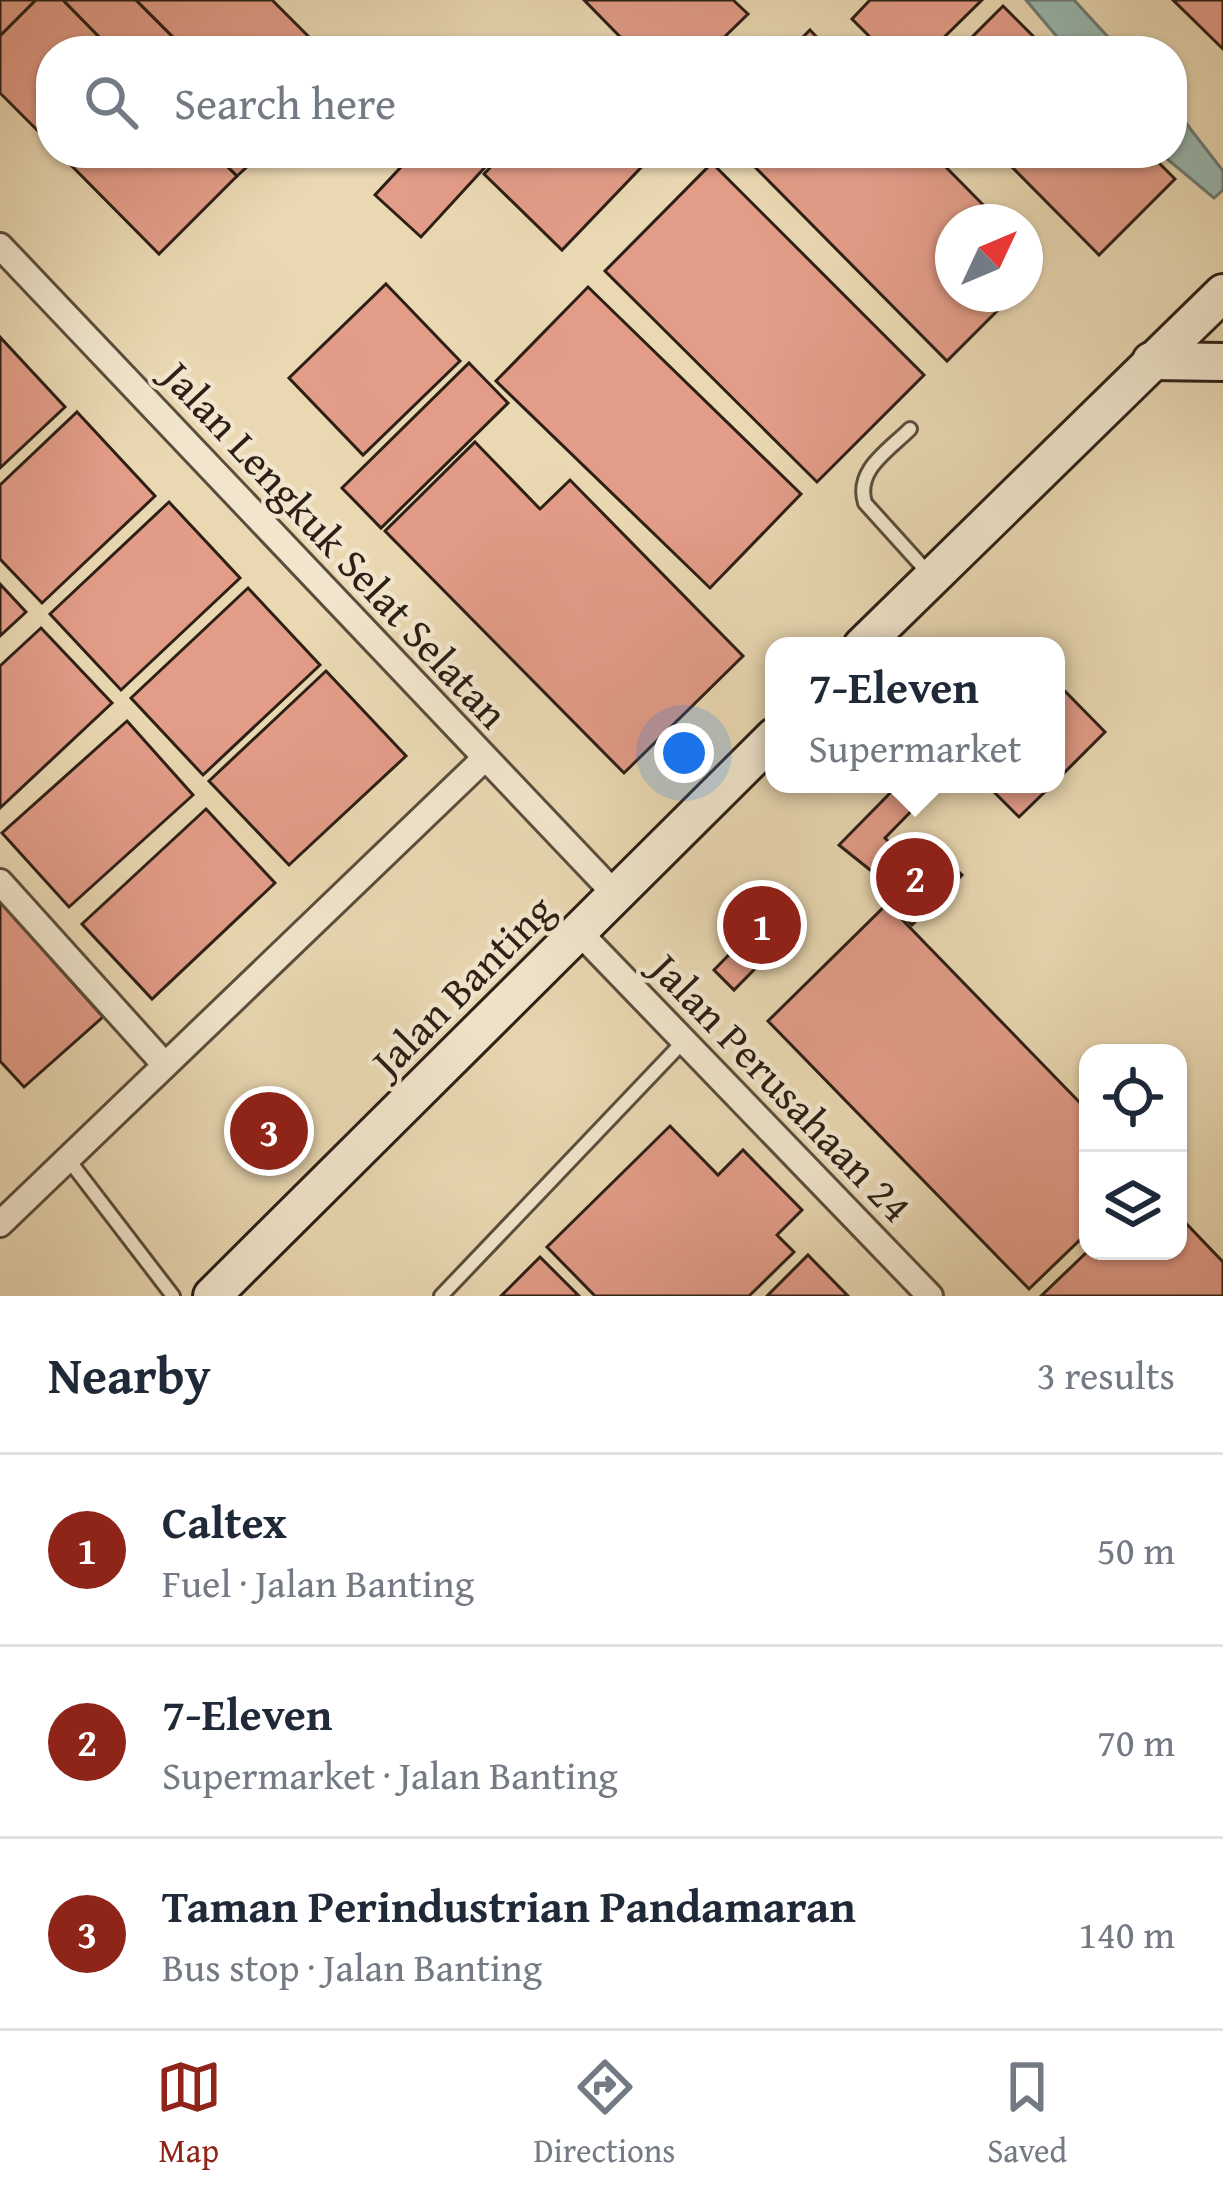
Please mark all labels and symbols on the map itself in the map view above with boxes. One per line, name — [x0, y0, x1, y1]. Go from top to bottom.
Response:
north arrow — [935, 204, 1043, 312]
street label: Jalan Lengkuk Selat Selatan — [146, 343, 523, 742]
your location — [654, 723, 714, 783]
pin: 2 — [876, 832, 954, 922]
street label: Jalan Banting — [353, 880, 567, 1094]
pin: 1 — [723, 880, 801, 970]
street label: Jalan Perusahaan 24 — [634, 935, 927, 1235]
pin: 3 — [230, 1086, 308, 1176]

